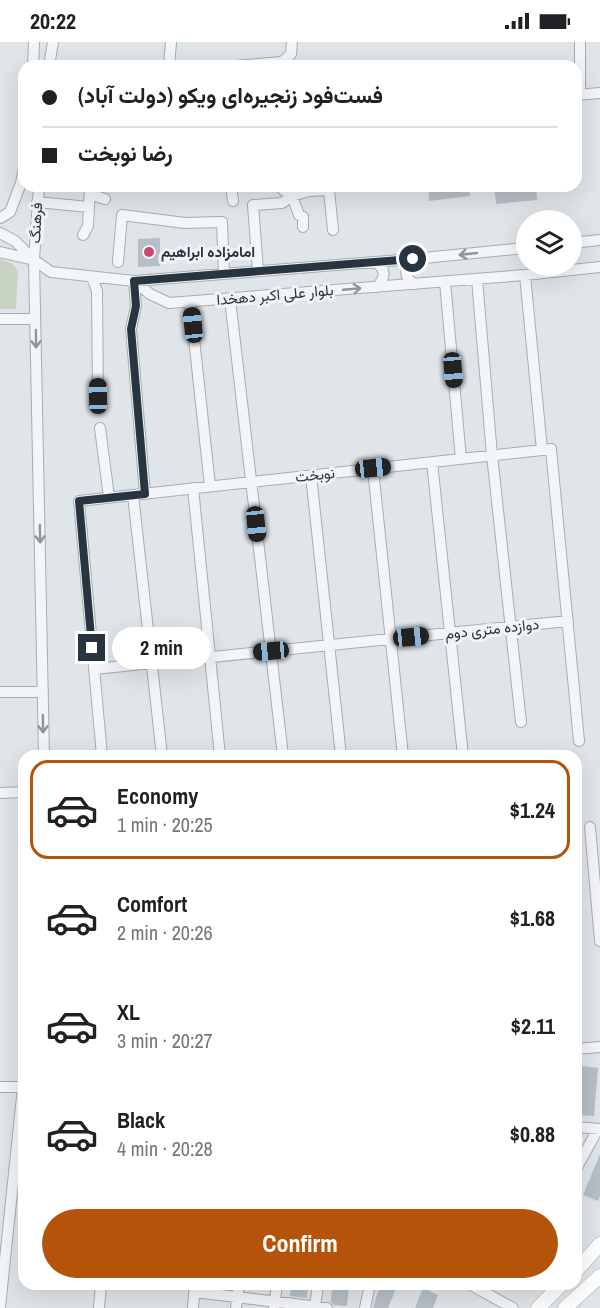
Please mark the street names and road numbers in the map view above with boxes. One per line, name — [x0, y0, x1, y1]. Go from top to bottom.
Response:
street label: فرهنگ — [24, 202, 47, 244]
street label: بلوار علی اکبر دهخدا — [216, 279, 334, 310]
street label: نوبخت — [294, 462, 336, 487]
street label: دوازده متری دوم — [444, 613, 540, 644]

